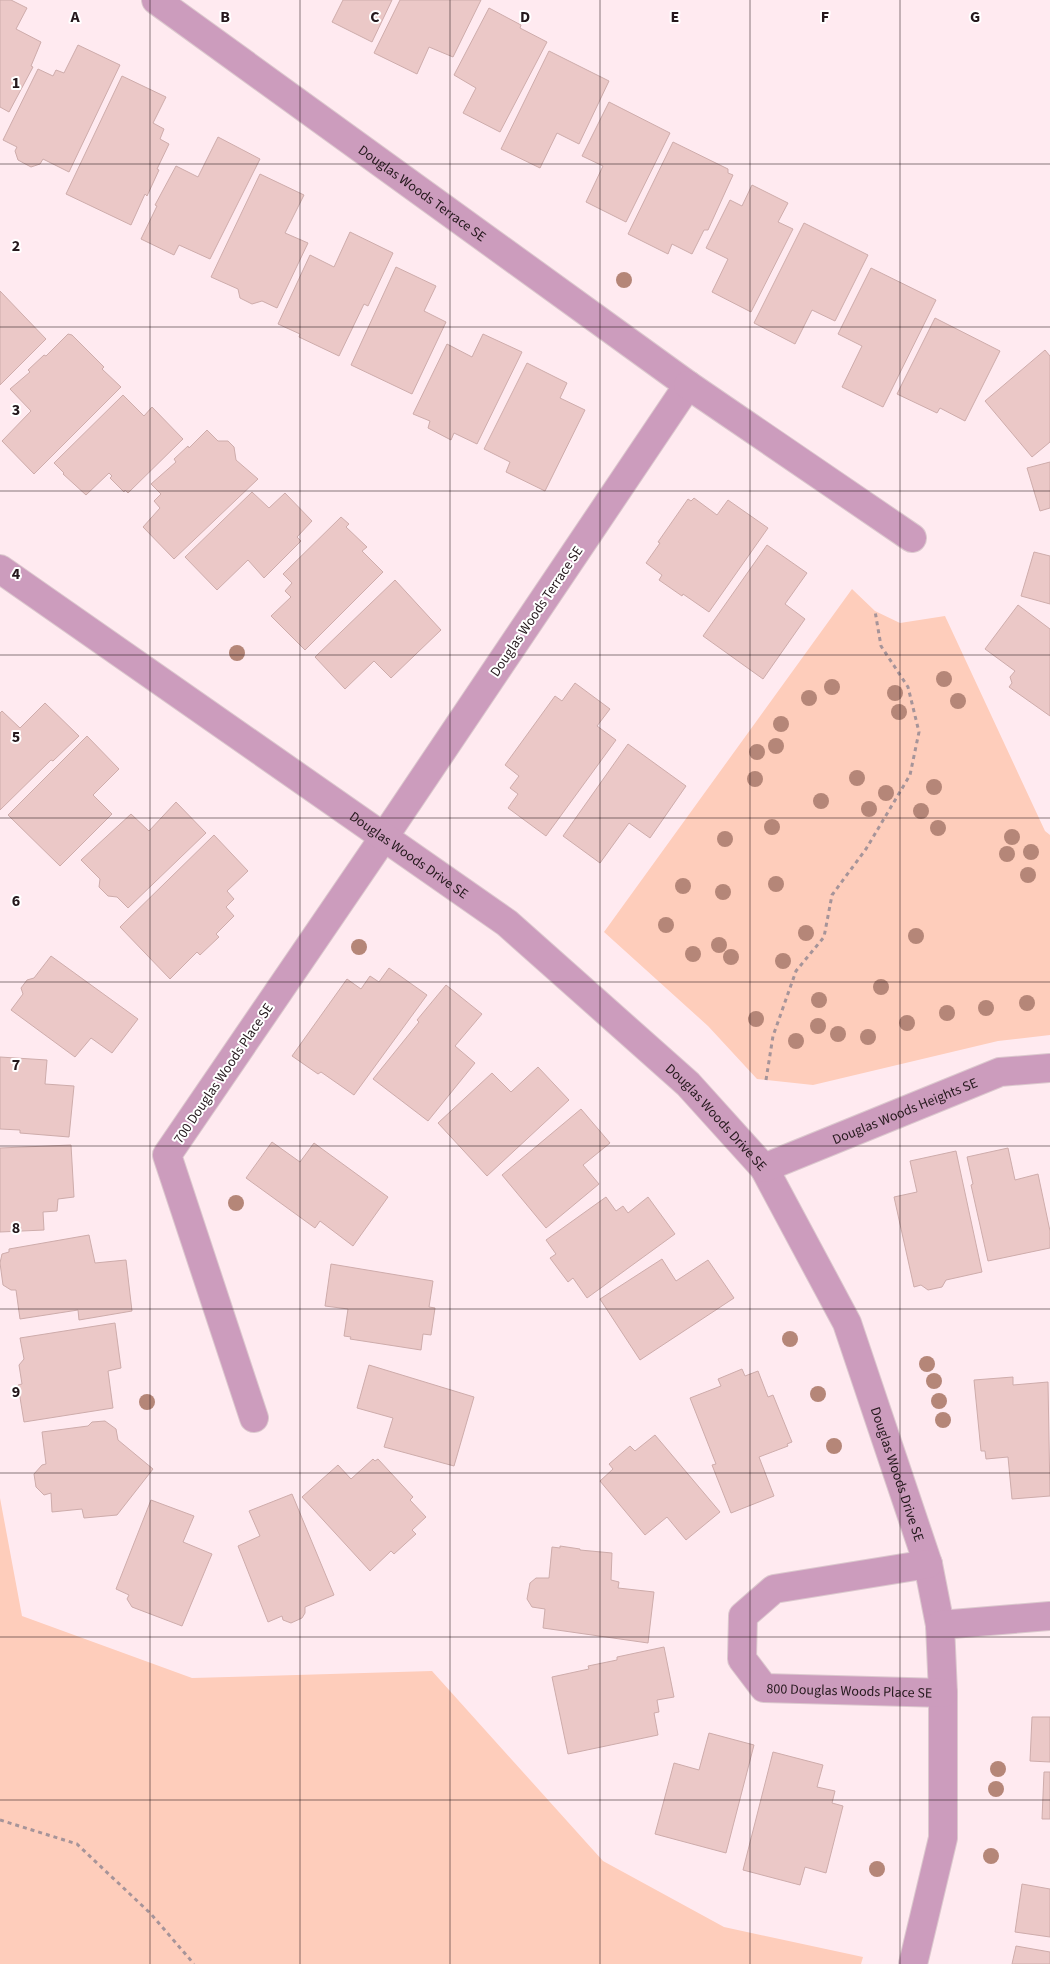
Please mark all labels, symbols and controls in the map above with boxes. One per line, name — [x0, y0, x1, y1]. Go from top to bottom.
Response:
text: A — [69, 6, 80, 28]
text: B — [220, 6, 230, 28]
text: C — [370, 6, 380, 28]
text: D — [520, 6, 530, 28]
text: E — [671, 6, 679, 28]
text: F — [821, 6, 829, 28]
text: G — [970, 6, 980, 28]
text: 1 — [12, 72, 20, 94]
street label: Douglas Woods Terrace SE — [354, 141, 490, 247]
text: 2 — [12, 235, 20, 257]
text: 3 — [12, 399, 20, 421]
street label: Douglas Woods Terrace SE — [486, 542, 588, 681]
text: 4 — [12, 563, 21, 585]
text: 5 — [12, 726, 20, 748]
street label: Douglas Woods Drive SE — [345, 807, 472, 904]
text: 6 — [12, 890, 20, 912]
street label: 700 Douglas Woods Place SE — [169, 999, 278, 1148]
text: 7 — [12, 1054, 20, 1076]
street label: Douglas Woods Drive SE — [660, 1059, 771, 1176]
street label: Douglas Woods Heights SE — [829, 1073, 981, 1150]
text: 8 — [12, 1217, 20, 1239]
text: 9 — [12, 1381, 20, 1403]
street label: Douglas Woods Drive SE — [865, 1404, 929, 1544]
street label: 800 Douglas Woods Place SE — [766, 1679, 933, 1704]

